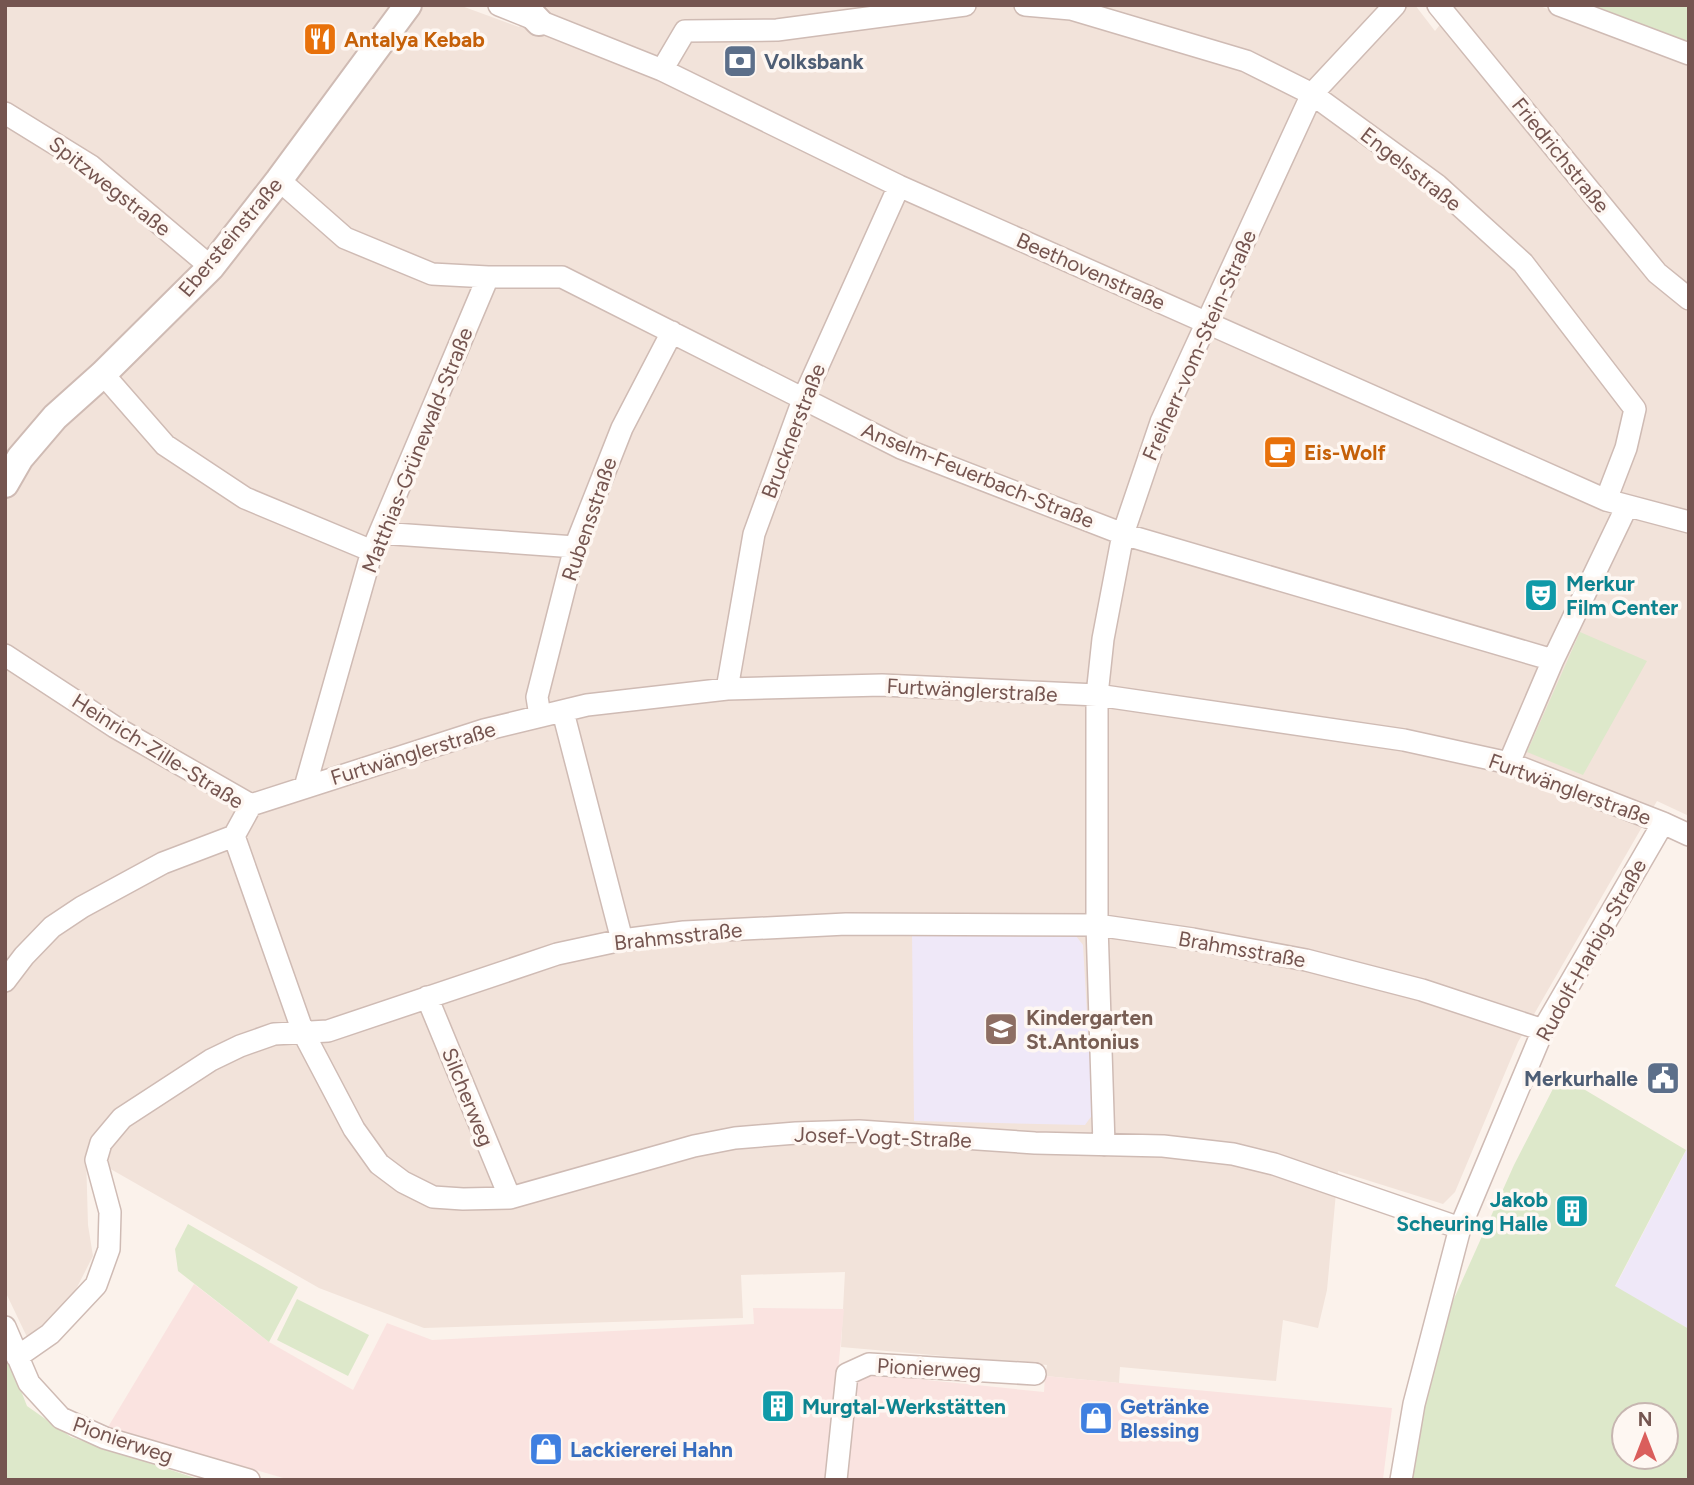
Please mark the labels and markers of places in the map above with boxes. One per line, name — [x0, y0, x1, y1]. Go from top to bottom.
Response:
restaurant icon: Antalya Kebab — [301, 20, 339, 58]
place label: Antalya Kebab — [344, 27, 485, 52]
bank icon: Volksbank — [721, 42, 759, 80]
place label: Volksbank — [764, 49, 864, 74]
cafe icon: Eis-Wolf — [1261, 433, 1299, 471]
place label: Eis-Wolf — [1304, 440, 1386, 465]
place label: Merkur Film Center — [1566, 571, 1678, 620]
theatre icon: Merkur Film Center — [1522, 576, 1560, 614]
place label: Kindergarten St.Antonius — [1026, 1005, 1153, 1054]
school or university icon: Kindergarten St.Antonius — [982, 1010, 1020, 1048]
public building icon: Merkurhalle — [1644, 1059, 1682, 1097]
place label: Merkurhalle — [1524, 1066, 1638, 1091]
place label: Jakob Scheuring Halle — [1396, 1187, 1548, 1236]
building icon: Jakob Scheuring Halle — [1553, 1192, 1591, 1230]
building icon: Murgtal-Werkstätten — [759, 1387, 797, 1425]
place label: Murgtal-Werkstätten — [802, 1394, 1006, 1419]
place label: Getränke Blessing — [1120, 1394, 1209, 1443]
shop icon: Getränke Blessing — [1077, 1399, 1115, 1437]
shop icon: Lackiererei Hahn — [527, 1430, 565, 1468]
place label: Lackiererei Hahn — [570, 1437, 733, 1462]

